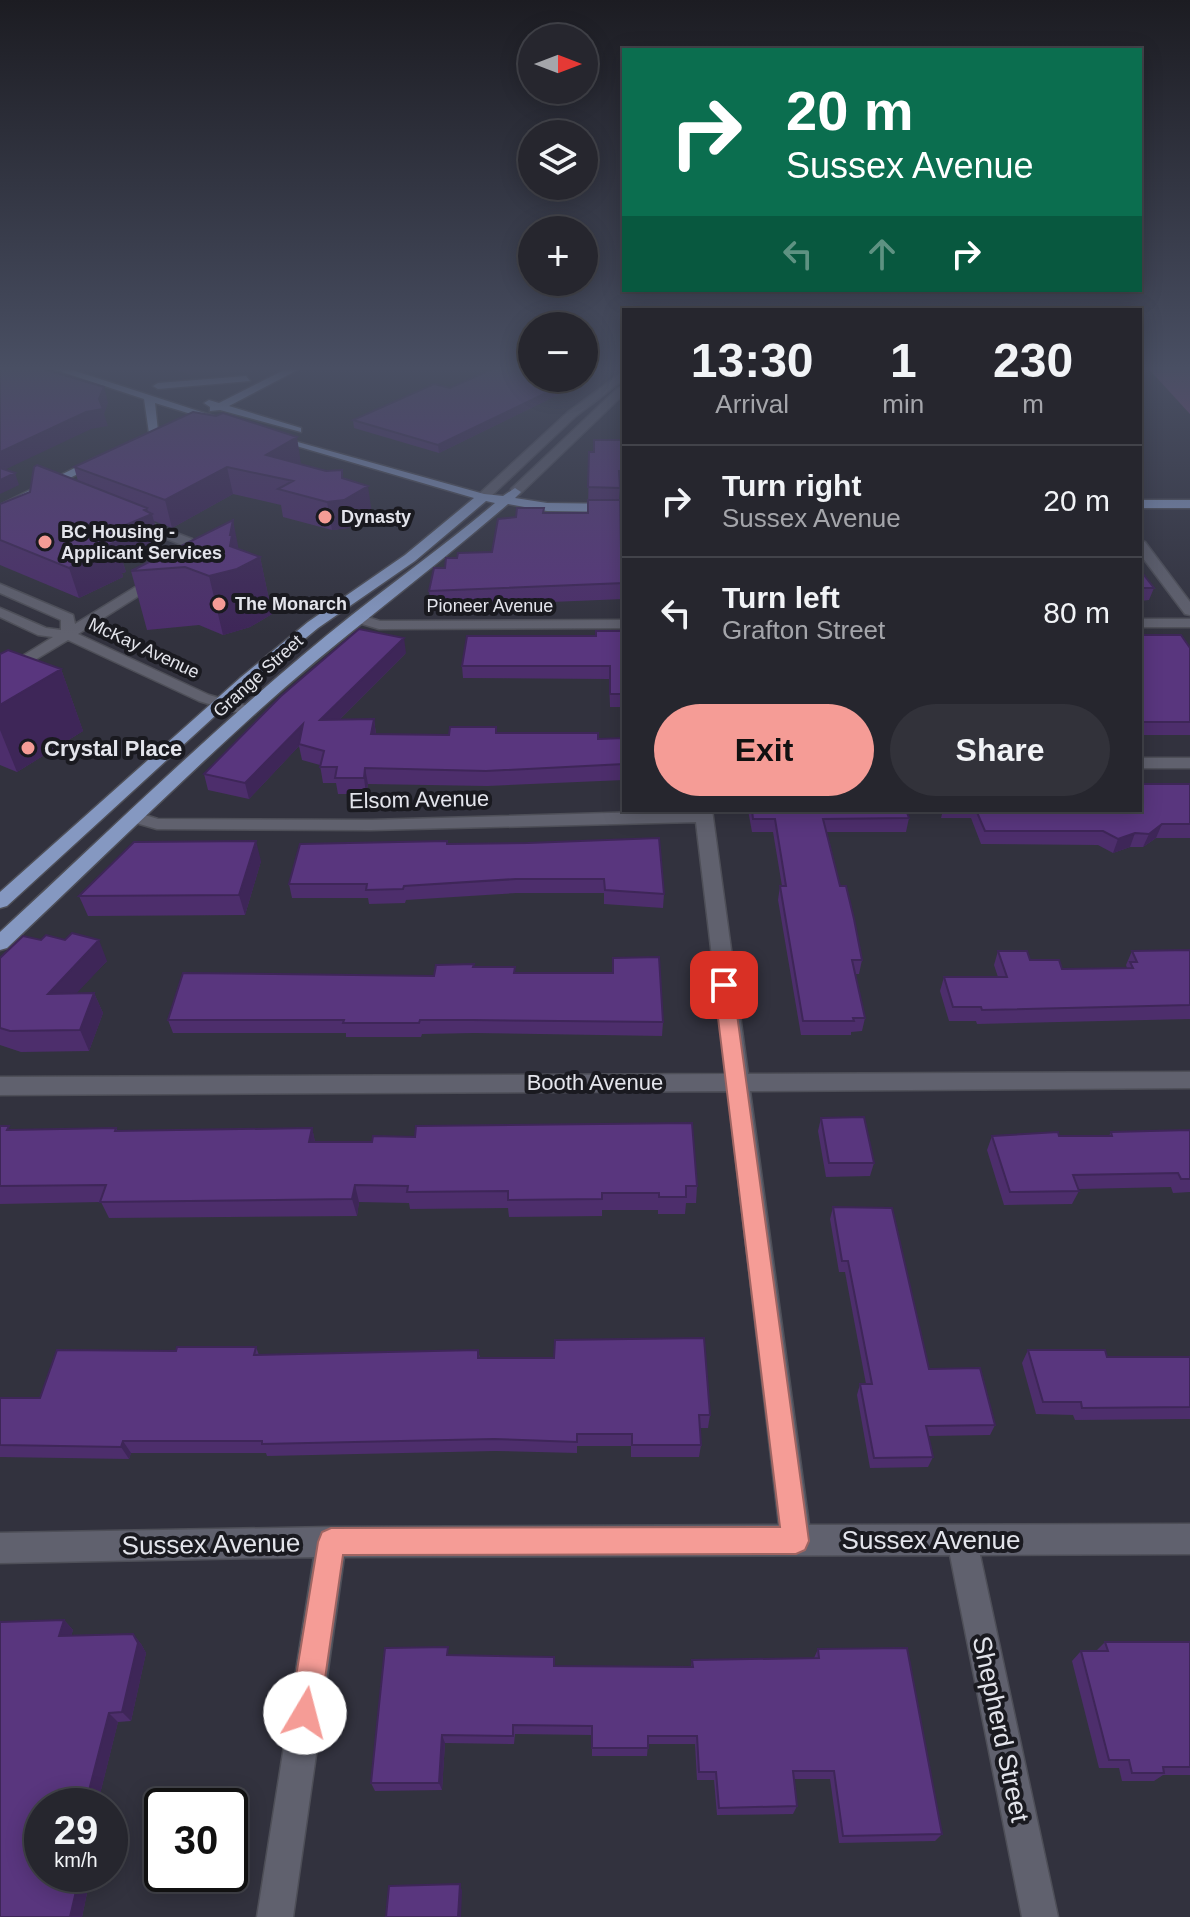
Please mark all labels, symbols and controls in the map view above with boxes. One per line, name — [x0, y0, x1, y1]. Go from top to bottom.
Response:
north arrow — [518, 24, 598, 104]
map controls — [518, 24, 598, 392]
text: 20 m — [786, 79, 914, 142]
icon: right — [654, 80, 758, 184]
button: layers — [518, 120, 598, 200]
text: Sussex Avenue — [786, 145, 1034, 186]
button: + — [518, 216, 598, 296]
icon: left — [776, 232, 820, 276]
icon: ahead — [860, 232, 904, 276]
icon: right — [944, 232, 988, 276]
button: − — [518, 312, 598, 392]
text: 13:30 — [691, 334, 814, 387]
text: 1 — [890, 334, 917, 387]
text: 230 — [993, 334, 1073, 387]
text: Arrival — [715, 389, 789, 419]
text: min — [882, 389, 924, 419]
text: m — [1022, 389, 1044, 419]
text: Turn right — [722, 469, 861, 502]
icon: right — [654, 479, 698, 523]
text: 20 m — [1043, 484, 1110, 517]
text: Sussex Avenue — [722, 503, 901, 533]
place label: Dynasty — [341, 507, 411, 527]
marker: Dynasty — [316, 508, 334, 526]
place label: BC Housing - Applicant Services — [61, 522, 222, 563]
marker: BC Housing - Applicant Services — [36, 533, 54, 551]
text: Turn left — [722, 581, 840, 614]
icon: left — [654, 591, 698, 635]
place label: The Monarch — [235, 594, 347, 614]
marker: The Monarch — [210, 595, 228, 613]
street label: Pioneer Avenue — [427, 596, 553, 616]
text: 80 m — [1043, 596, 1110, 629]
street label: McKay Avenue — [86, 614, 202, 682]
text: Grafton Street — [722, 615, 885, 645]
street label: Grange Street — [209, 631, 307, 721]
button: Exit — [654, 704, 874, 796]
button: Share — [890, 704, 1110, 796]
place label: Crystal Place — [44, 736, 182, 761]
marker: Crystal Place — [19, 739, 37, 757]
street label: Elsom Avenue — [349, 786, 489, 813]
pin — [690, 951, 758, 1019]
icon: arrive — [702, 963, 746, 1007]
street label: Booth Avenue — [527, 1070, 663, 1095]
street label: Sussex Avenue — [842, 1525, 1020, 1555]
street label: Sussex Avenue — [121, 1527, 301, 1561]
street label: Shepherd Street — [967, 1633, 1036, 1825]
position arrow — [263, 1671, 347, 1755]
speed limit sign: 30 — [144, 1788, 248, 1892]
text: 29 — [54, 1808, 98, 1852]
text: km/h — [54, 1849, 98, 1871]

